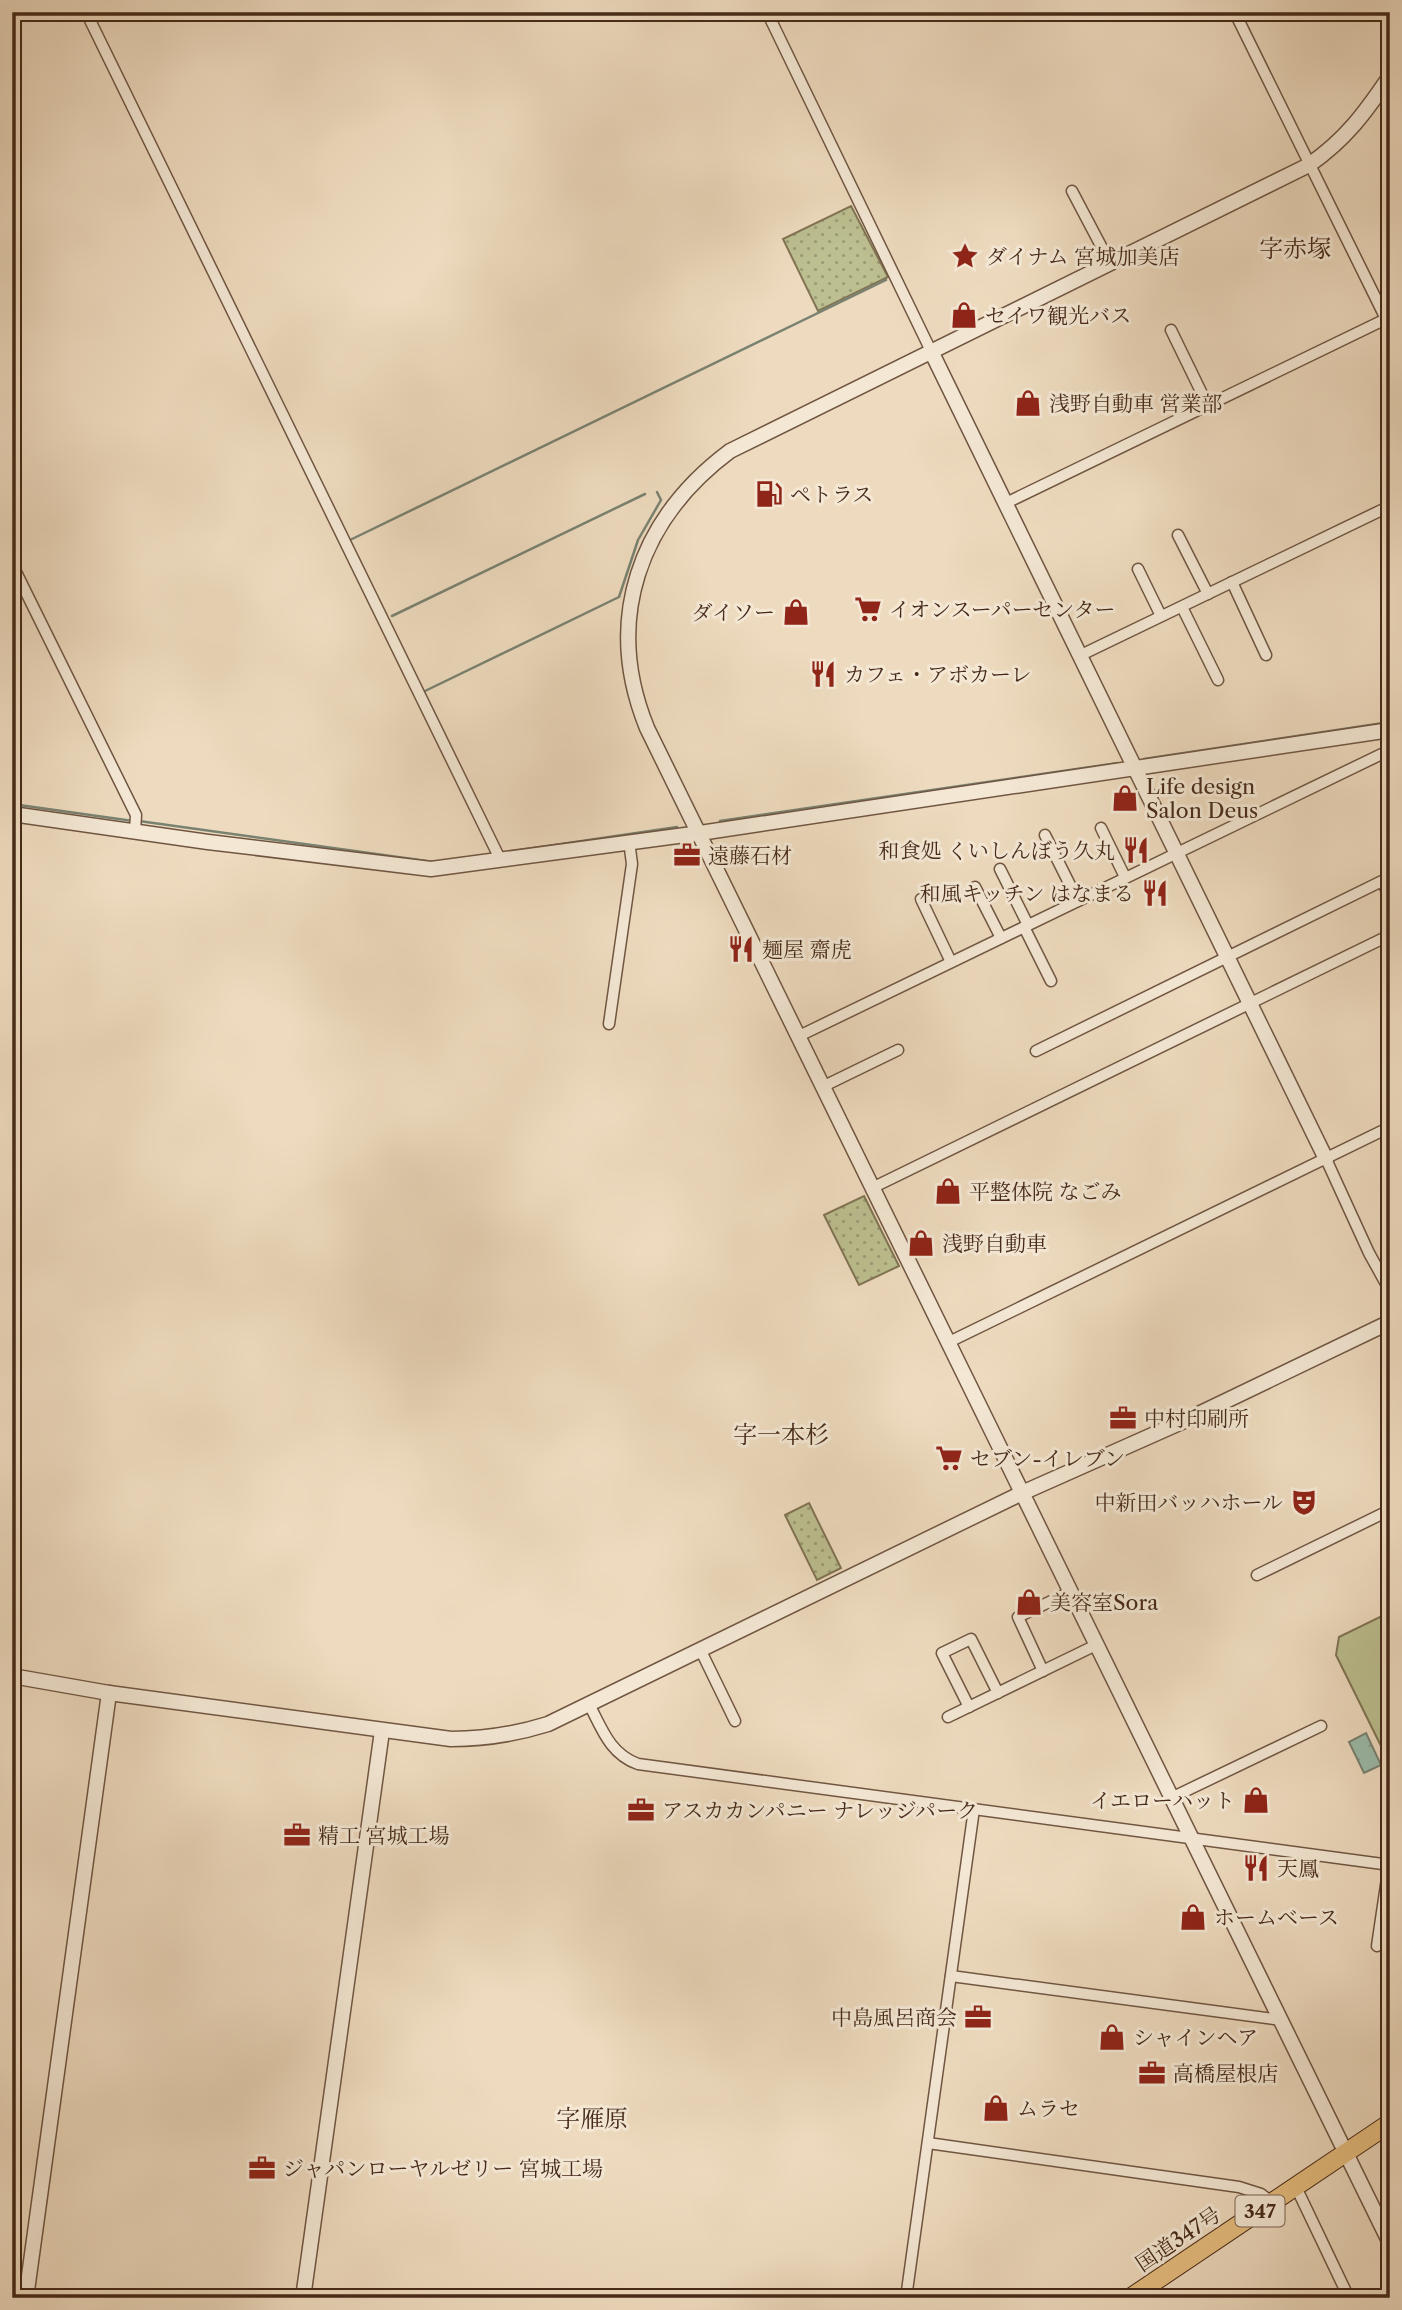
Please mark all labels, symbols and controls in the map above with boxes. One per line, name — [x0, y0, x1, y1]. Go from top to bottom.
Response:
district label: 字赤塚 — [1259, 234, 1331, 263]
place icon: ダイナム 宮城加美店 — [950, 241, 980, 271]
place label: ダイナム 宮城加美店 — [986, 244, 1179, 269]
shop icon: セイワ観光バス — [949, 300, 979, 330]
place label: セイワ観光バス — [985, 303, 1131, 328]
shop icon: 浅野自動車 営業部 — [1013, 388, 1043, 418]
place label: 浅野自動車 営業部 — [1049, 391, 1223, 416]
fuel station icon: ペトラス — [754, 479, 784, 509]
place label: ペトラス — [790, 482, 873, 507]
supermarket icon: イオンスーパーセンター — [853, 594, 883, 624]
shop icon: ダイソー — [781, 597, 811, 627]
place label: イオンスーパーセンター — [889, 597, 1115, 622]
place label: ダイソー — [691, 600, 775, 625]
restaurant icon: カフェ・アボカーレ — [808, 659, 838, 689]
place label: カフェ・アボカーレ — [844, 662, 1032, 687]
place label: Life design Salon Deus — [1146, 774, 1258, 823]
shop icon: Life design Salon Deus — [1110, 783, 1140, 813]
restaurant icon: 和食処 くいしんぼう久丸 — [1121, 835, 1151, 865]
place label: 和食処 くいしんぼう久丸 — [878, 838, 1115, 863]
office icon: 遠藤石材 — [672, 840, 702, 870]
place label: 遠藤石材 — [708, 843, 792, 868]
restaurant icon: 和風キッチン はなまる — [1140, 878, 1170, 908]
place label: 和風キッチン はなまる — [920, 881, 1134, 906]
restaurant icon: 麺屋 齋虎 — [726, 934, 756, 964]
place label: 麺屋 齋虎 — [762, 937, 852, 962]
shop icon: 平整体院 なごみ — [933, 1176, 963, 1206]
place label: 平整体院 なごみ — [969, 1179, 1122, 1204]
shop icon: 浅野自動車 — [906, 1228, 936, 1258]
place label: 浅野自動車 — [942, 1231, 1047, 1256]
office icon: 中村印刷所 — [1108, 1403, 1138, 1433]
place label: 中村印刷所 — [1144, 1406, 1249, 1431]
district label: 字一本杉 — [733, 1420, 829, 1449]
supermarket icon: セブン-イレブン — [934, 1443, 964, 1473]
place label: セブン-イレブン — [970, 1446, 1125, 1471]
theatre icon: 中新田バッハホール — [1289, 1487, 1319, 1517]
place label: 中新田バッハホール — [1094, 1490, 1283, 1515]
shop icon: 美容室Sora — [1014, 1587, 1044, 1617]
place label: 美容室Sora — [1050, 1590, 1159, 1615]
shop icon: イエローハット — [1241, 1785, 1271, 1815]
place label: イエローハット — [1090, 1788, 1235, 1813]
office icon: アスカカンパニー ナレッジパーク — [626, 1795, 656, 1825]
place label: アスカカンパニー ナレッジパーク — [662, 1798, 978, 1823]
office icon: 精工 宮城工場 — [282, 1820, 312, 1850]
place label: 精工 宮城工場 — [318, 1823, 450, 1848]
restaurant icon: 天鳳 — [1241, 1853, 1271, 1883]
place label: 天鳳 — [1277, 1856, 1319, 1881]
shop icon: ホームベース — [1178, 1902, 1208, 1932]
place label: ホームベース — [1214, 1905, 1339, 1930]
office icon: 中島風呂商会 — [963, 2002, 993, 2032]
place label: 中島風呂商会 — [831, 2005, 957, 2030]
shop icon: シャインヘア — [1097, 2022, 1127, 2052]
place label: シャインヘア — [1133, 2025, 1258, 2050]
office icon: 高橋屋根店 — [1137, 2058, 1167, 2088]
place label: 高橋屋根店 — [1173, 2061, 1278, 2086]
shop icon: ムラセ — [981, 2093, 1011, 2123]
place label: ムラセ — [1017, 2096, 1080, 2121]
district label: 字雁原 — [556, 2104, 628, 2133]
office icon: ジャパンローヤルゼリー 宮城工場 — [247, 2153, 277, 2183]
place label: ジャパンローヤルゼリー 宮城工場 — [283, 2156, 603, 2181]
road number: 347 — [1236, 2196, 1284, 2226]
street label: 国道347号 — [1131, 2202, 1225, 2276]

